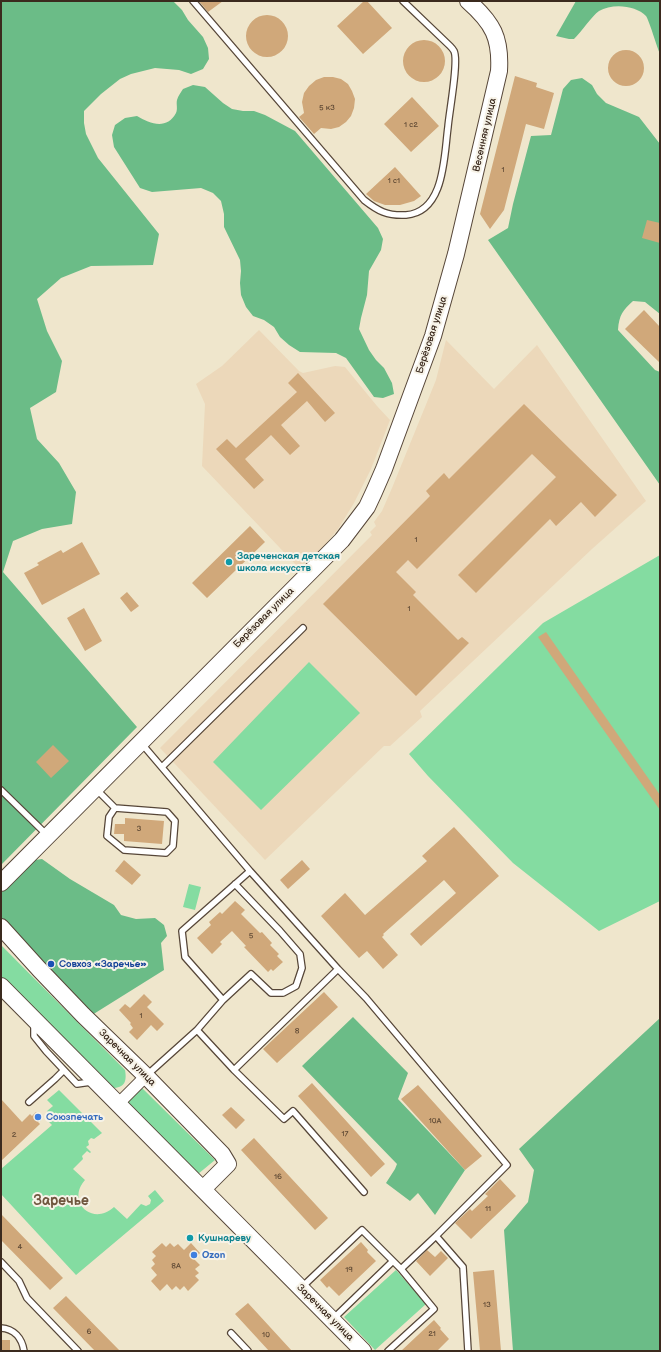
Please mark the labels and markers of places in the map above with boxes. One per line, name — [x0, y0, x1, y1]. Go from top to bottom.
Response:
place label: Зареченская детская школа искусств — [237, 550, 340, 574]
marker: Зареченская детская школа искусств — [224, 557, 234, 567]
place label: Совхоз «Заречье» — [59, 958, 147, 970]
marker: Совхоз «Заречье» — [46, 959, 56, 969]
place label: Союзпечать — [46, 1111, 103, 1123]
marker: Союзпечать — [33, 1112, 43, 1122]
place label: Кушнареву — [198, 1232, 251, 1244]
marker: Кушнареву — [185, 1233, 195, 1243]
place label: Ozon — [202, 1249, 225, 1261]
marker: Ozon — [189, 1250, 199, 1260]

